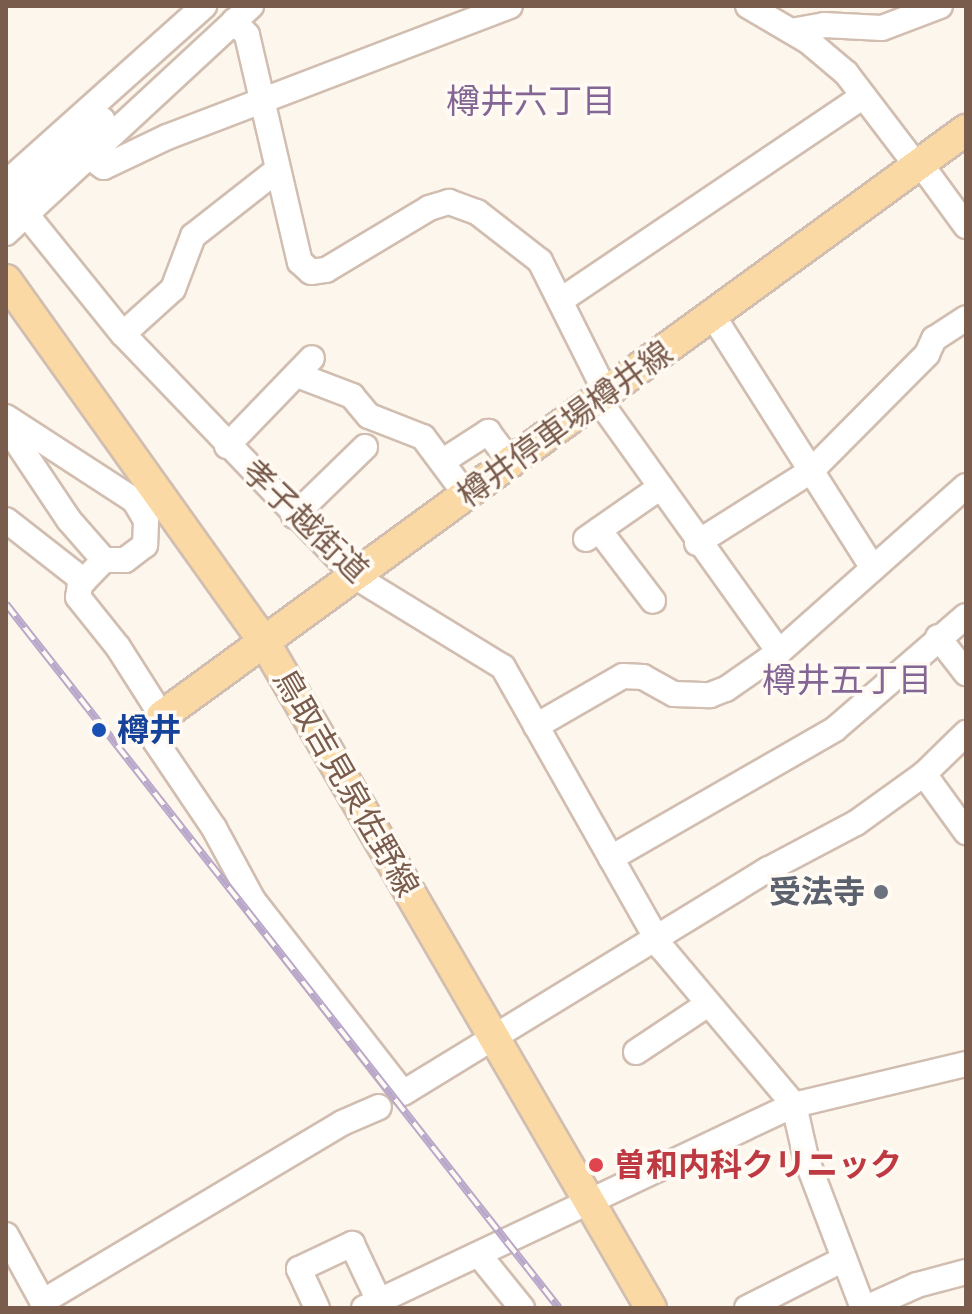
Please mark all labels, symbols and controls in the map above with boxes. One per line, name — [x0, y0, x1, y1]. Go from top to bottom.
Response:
district label: 樽井六丁目 — [446, 82, 616, 122]
street label: 樽井停車場樽井線 — [450, 333, 680, 515]
street label: 孝子越街道 — [234, 452, 376, 590]
district label: 樽井五丁目 — [762, 661, 932, 701]
street label: 鳥取吉見泉佐野線 — [265, 663, 427, 903]
place label: 樽井 — [117, 711, 181, 749]
marker: 樽井 — [88, 719, 110, 741]
place label: 受法寺 — [769, 873, 865, 911]
marker: 受法寺 — [872, 883, 890, 901]
place label: 曽和内科クリニック — [614, 1146, 902, 1184]
marker: 曽和内科クリニック — [585, 1154, 607, 1176]

